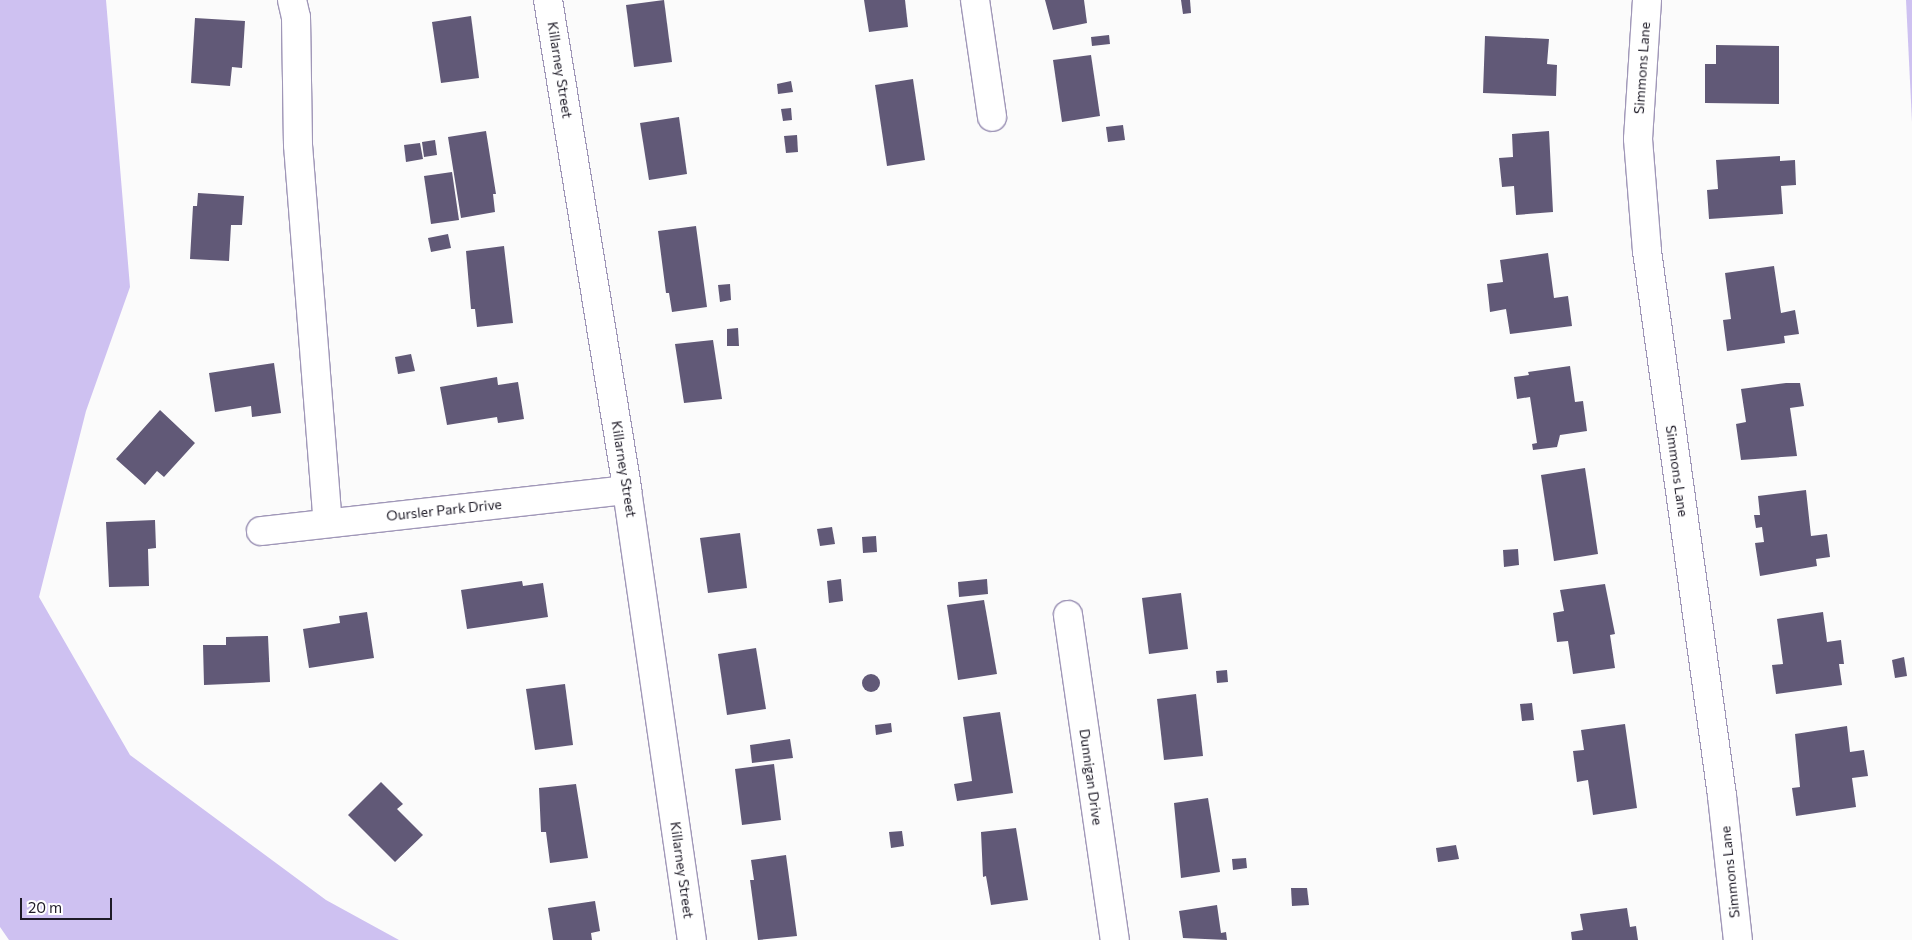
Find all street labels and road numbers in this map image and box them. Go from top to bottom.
street label: Killarney Street [544,20,576,120]
street label: Simmons Lane [1630,21,1654,115]
street label: Killarney Street [608,419,640,519]
street label: Simmons Lane [1662,424,1692,518]
street label: Oursler Park Drive [385,496,503,524]
street label: Dunnigan Drive [1076,728,1106,826]
street label: Killarney Street [667,820,697,920]
street label: Simmons Lane [1717,825,1743,919]

